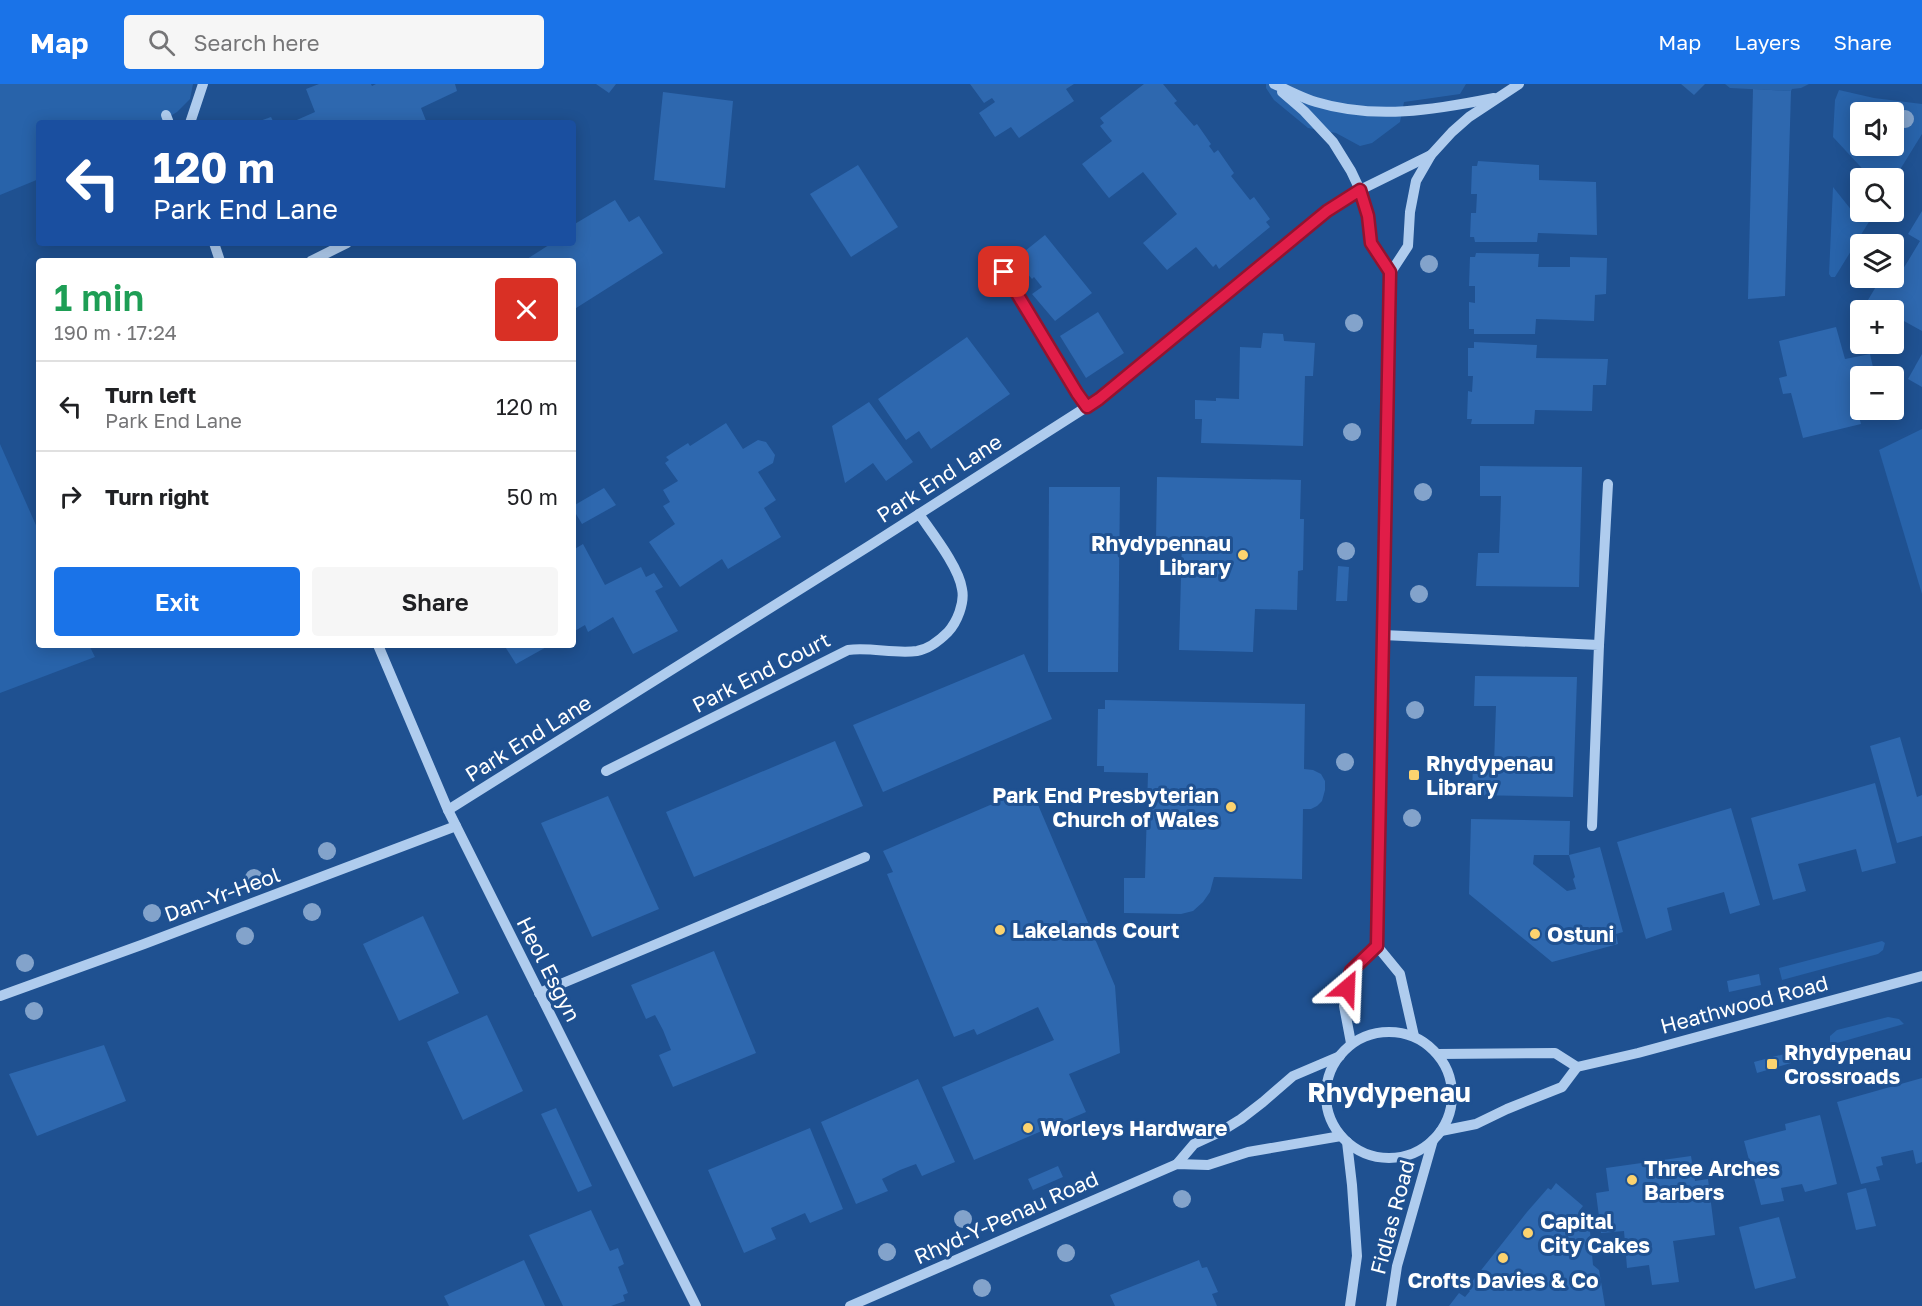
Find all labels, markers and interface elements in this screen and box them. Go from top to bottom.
search box [124,15,544,69]
text: Map [30,26,88,59]
icon: search [145,26,178,59]
text: Search here [193,29,319,56]
text: Map [1658,29,1701,55]
text: Layers [1734,29,1801,55]
text: Share [1834,29,1892,55]
map controls [1850,102,1904,420]
button: sound [1850,102,1904,156]
text: 120 m [153,142,275,192]
icon: left [54,144,132,222]
button: search [1850,168,1904,222]
text: Park End Lane [153,193,338,225]
button: layers [1850,234,1904,288]
pin [978,246,1029,297]
icon: arrive [987,255,1020,288]
text: 1 min [54,276,144,319]
button: close [495,278,558,341]
button: + [1850,300,1904,354]
text: 190 m · 17:24 [54,320,177,344]
button: − [1850,366,1904,420]
text: Turn left [105,381,196,408]
icon: left [54,390,87,423]
text: 120 m [496,393,558,420]
text: Park End Lane [105,408,242,432]
street label: Park End Lane [872,428,1006,528]
icon: right [54,480,87,513]
text: Turn right [105,483,209,510]
text: 50 m [507,483,558,510]
place label: Rhydypennau Library [1091,530,1231,580]
marker: Rhydypennau Library [1236,548,1250,562]
button: Exit [54,567,300,636]
button: Share [312,567,558,636]
street label: Park End Court [688,626,834,718]
street label: Park End Lane [460,689,596,787]
place label: Rhydypenau Library [1426,750,1553,800]
marker: Rhydypenau Library [1407,768,1421,782]
place label: Park End Presbyterian Church of Wales [992,782,1219,832]
marker: Park End Presbyterian Church of Wales [1224,800,1238,814]
street label: Dan-Yr-Heol [161,861,283,927]
street label: Heol Esgyn [511,912,587,1026]
place label: Lakelands Court [1012,917,1179,943]
place label: Ostuni [1547,921,1614,947]
marker: Lakelands Court [993,923,1007,937]
marker: Ostuni [1528,927,1542,941]
position arrow [1315,956,1379,1020]
street label: Heathwood Road [1657,969,1831,1039]
place label: Rhydypenau Crossroads [1784,1039,1911,1089]
marker: Rhydypenau Crossroads [1765,1057,1779,1071]
district label: Rhydypenau [1307,1076,1471,1108]
place label: Worleys Hardware [1040,1115,1227,1141]
marker: Worleys Hardware [1021,1121,1035,1135]
place label: Three Arches Barbers [1644,1155,1780,1205]
street label: Fidlas Road [1364,1157,1420,1277]
street label: Rhyd-Y-Penau Road [910,1165,1102,1269]
marker: Three Arches Barbers [1625,1173,1639,1187]
place label: Capital City Cakes [1540,1208,1650,1258]
marker: Capital City Cakes [1521,1226,1535,1240]
marker: Crofts Davies & Co [1496,1251,1510,1265]
place label: Crofts Davies & Co [1407,1267,1599,1293]

